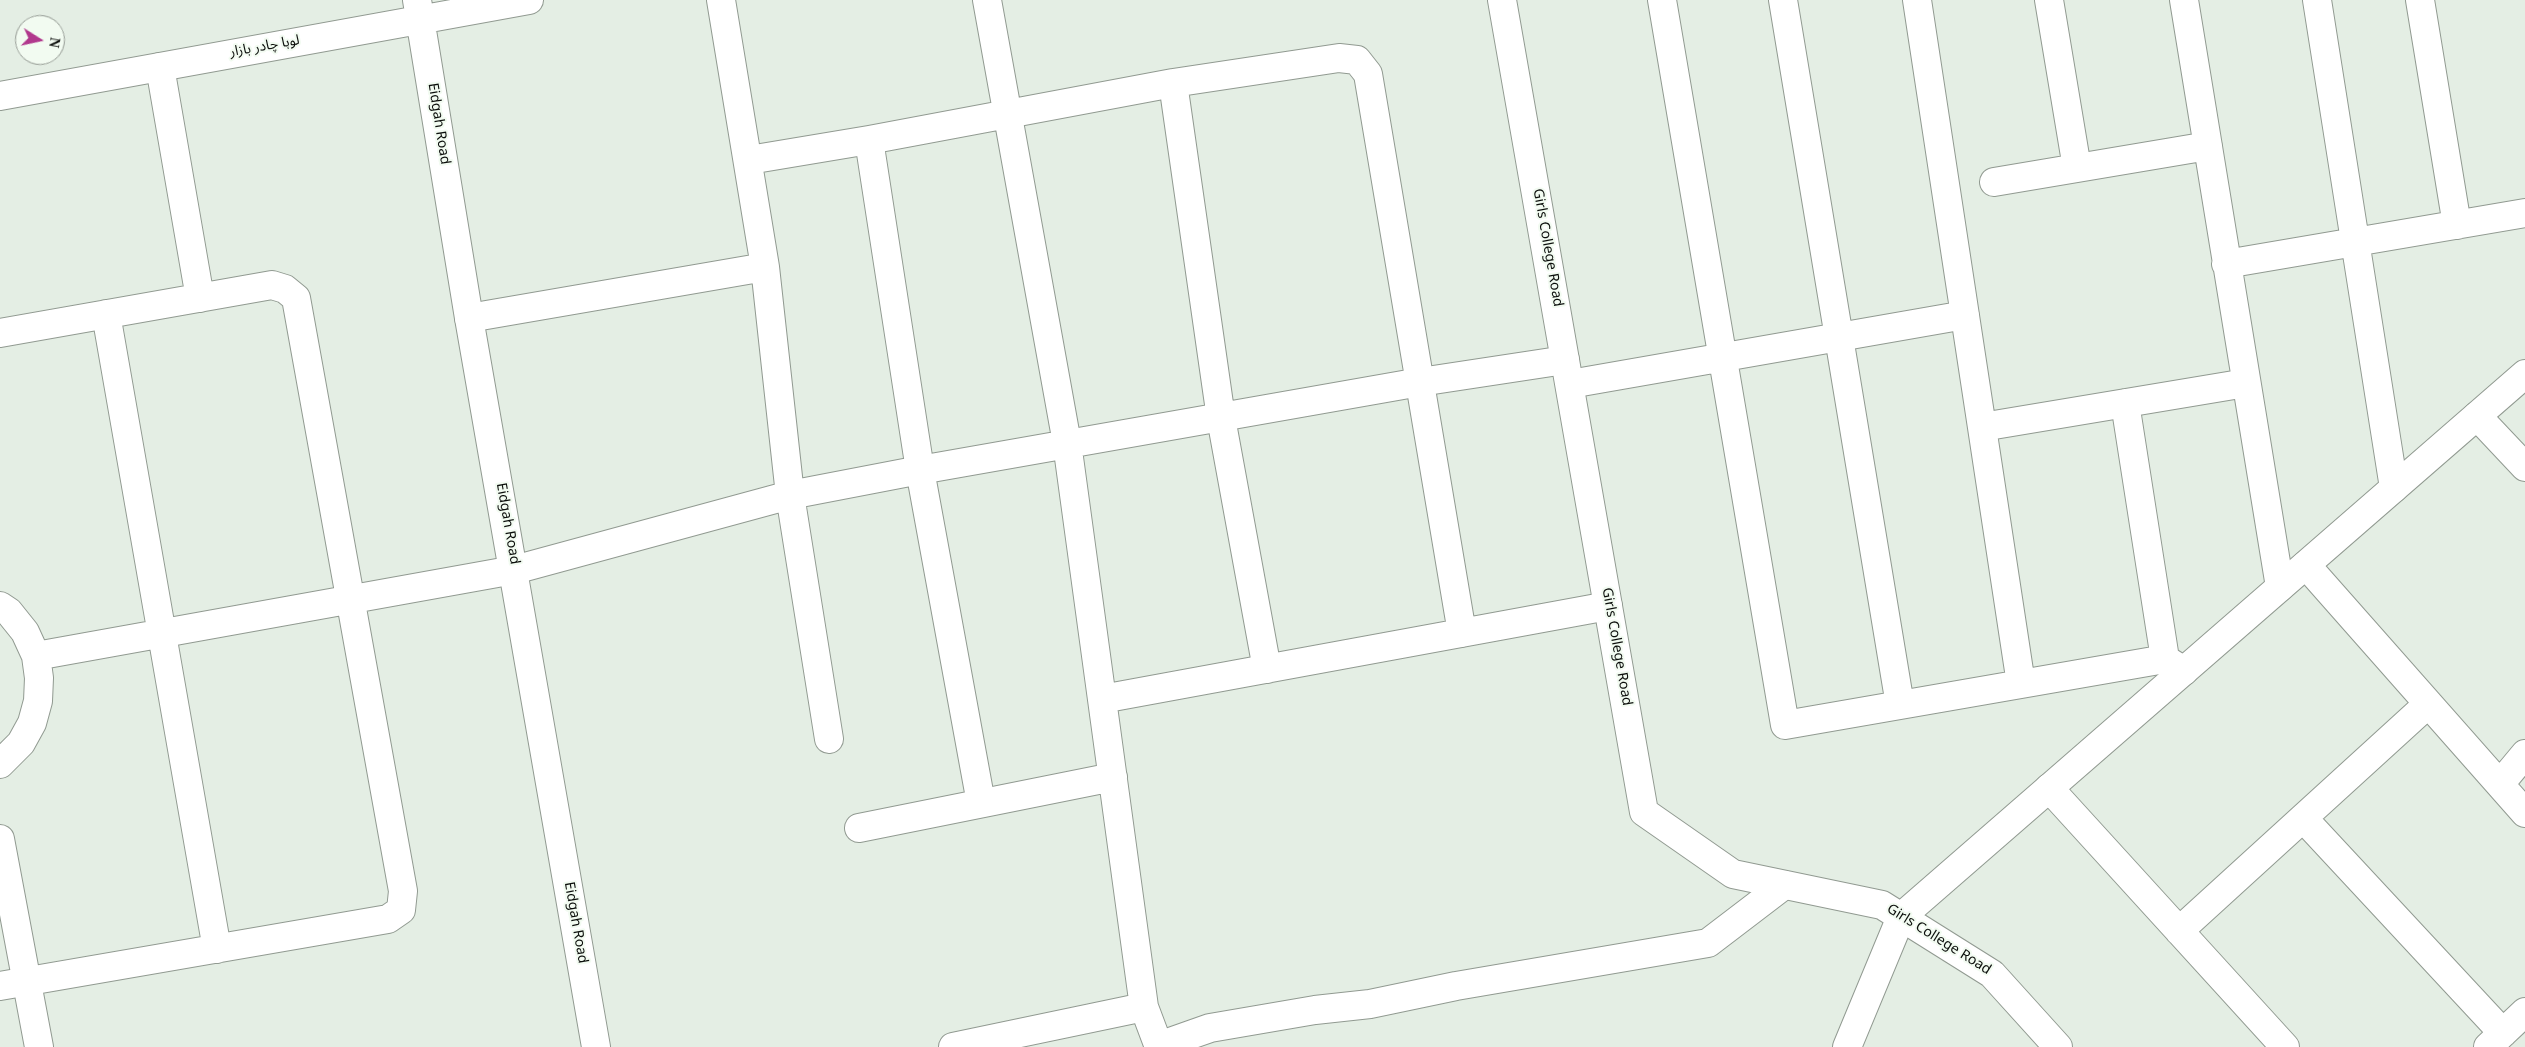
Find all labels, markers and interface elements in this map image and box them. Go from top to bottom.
north arrow [15,15,65,65]
street label: لوہا چادر بازار [229,34,301,62]
text: N [46,36,63,49]
street label: Eidgah Road [422,82,452,166]
street label: Girls College Road [1527,188,1565,308]
street label: Eidgah Road [491,482,521,566]
street label: Girls College Road [1596,587,1634,707]
street label: Eidgah Road [559,881,589,965]
street label: Girls College Road [1883,902,1993,980]

